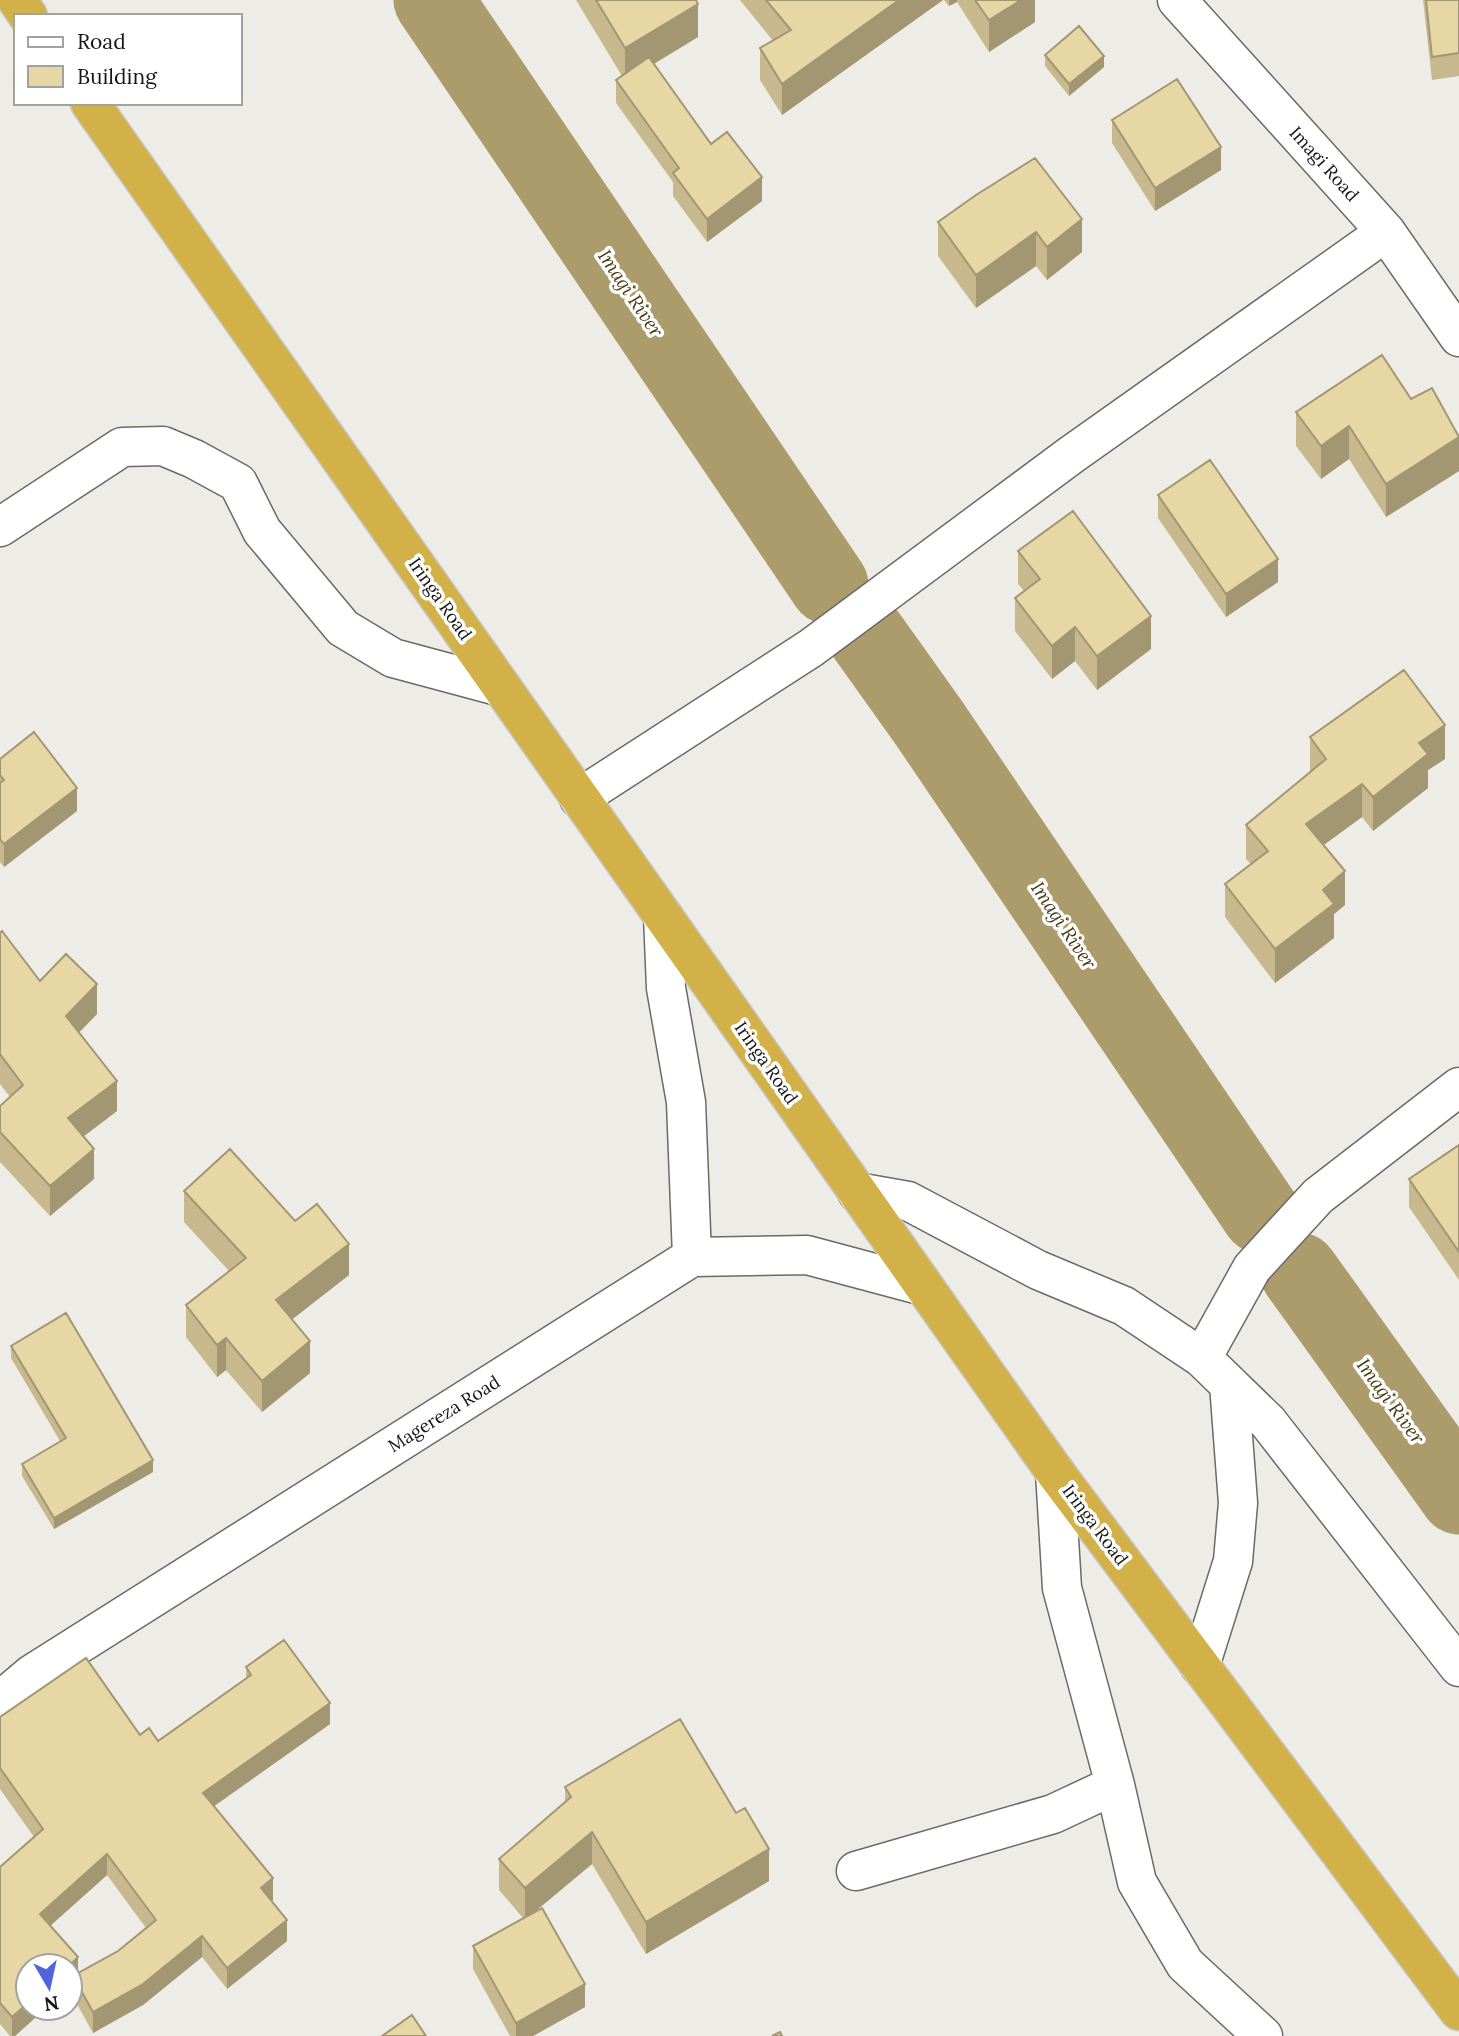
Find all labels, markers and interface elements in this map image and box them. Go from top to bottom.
legend [14,14,242,105]
text: Road [77,28,126,55]
text: Building [77,63,157,90]
street label: Imagi Road [1285,121,1364,206]
water label: Imagi River [593,245,669,341]
street label: Iringa Road [404,553,477,645]
water label: Imagi River [1026,877,1102,973]
street label: Iringa Road [730,1017,803,1109]
water label: Imagi River [1352,1354,1430,1449]
street label: Magereza Road [383,1370,504,1457]
street label: Iringa Road [1058,1480,1133,1570]
north arrow [14,1952,84,2022]
text: N [42,1991,61,2017]

